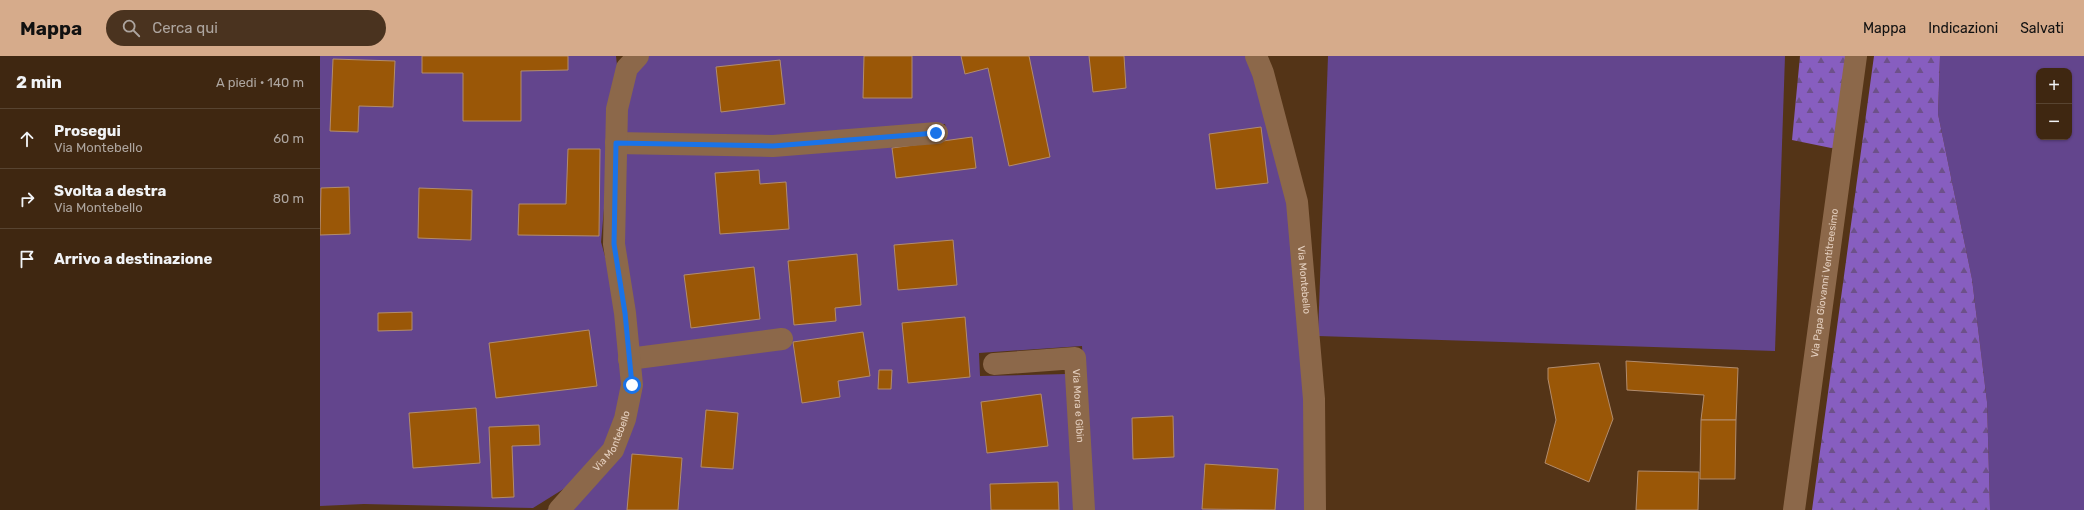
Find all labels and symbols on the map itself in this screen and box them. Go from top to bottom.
route end [927,124,945,142]
street label: Via Papa Giovanni Ventitreesimo [1809,208,1841,358]
street label: Via Montebello [1295,245,1313,315]
street label: Via Mora e Gibin [1070,368,1086,443]
route start [623,376,641,394]
street label: Via Montebello [591,409,633,474]

